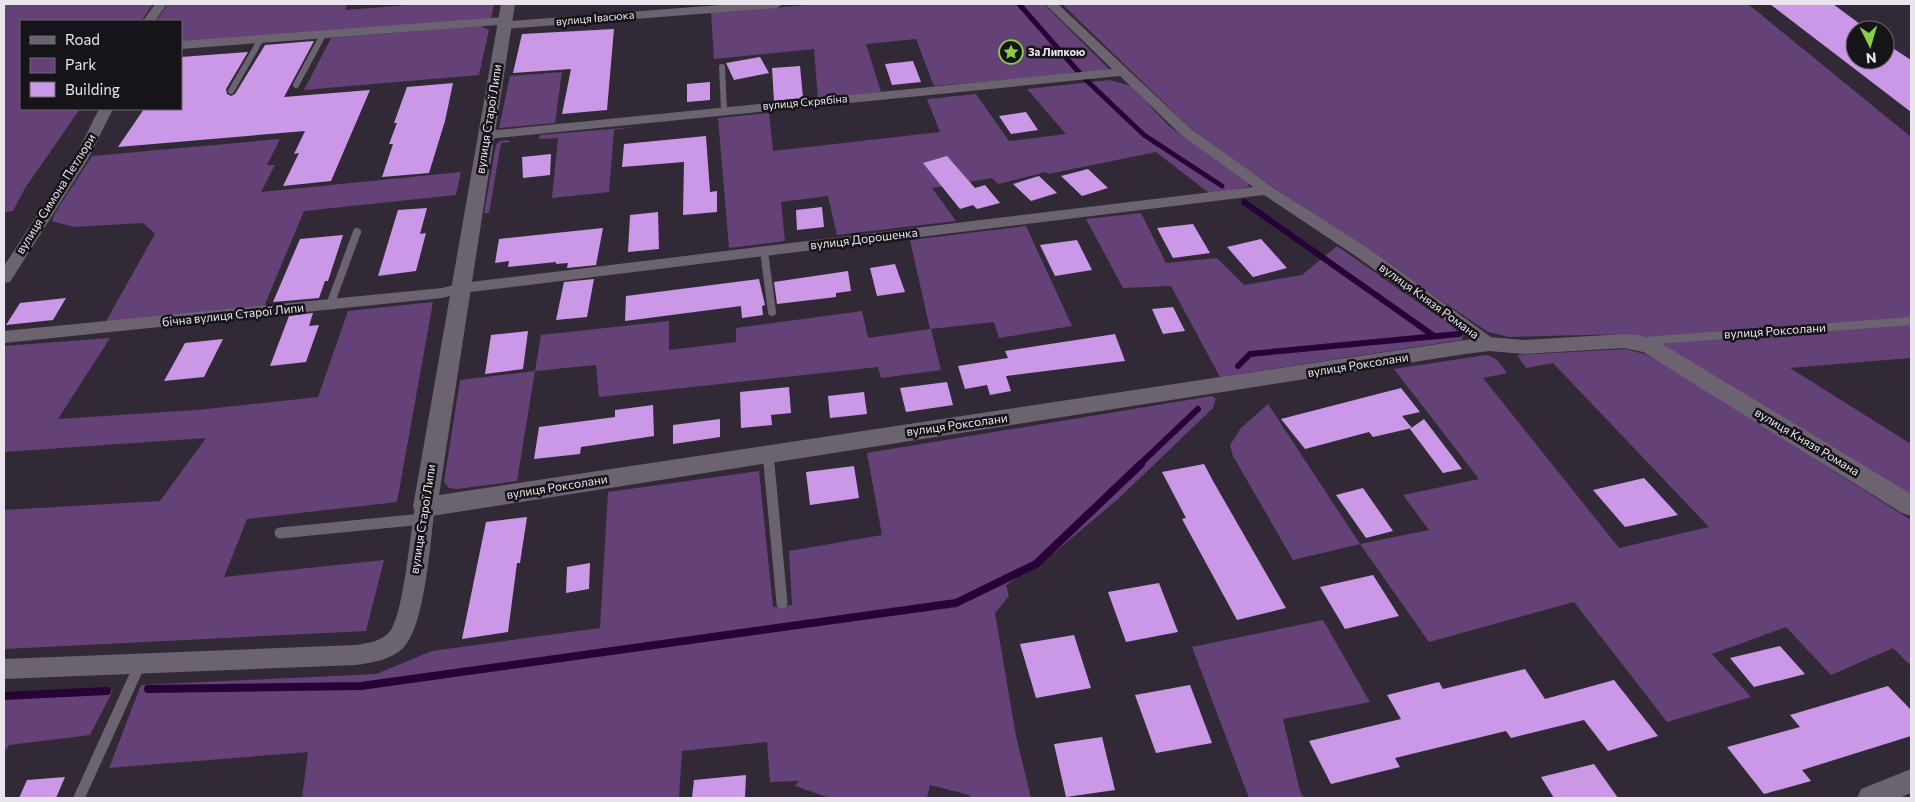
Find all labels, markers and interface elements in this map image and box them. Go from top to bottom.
street label: вулиця Івасюка [555,8,635,27]
legend [20,20,182,110]
north arrow [1845,20,1895,70]
text: Road [65,30,100,48]
place icon: За Липкою [998,39,1024,65]
place label: За Липкою [1028,45,1085,58]
text: N [1865,50,1877,67]
text: Park [65,55,96,73]
street label: вулиця Старої Липи [472,63,504,175]
text: Building [65,80,120,98]
street label: вулиця Скрябіна [762,91,848,112]
street label: вулиця Симона Петлюри [12,131,98,256]
street label: вулиця Дорошенка [809,224,918,252]
street label: вулиця Князя Романа [1377,259,1482,341]
street label: бічна вулиця Старої Липи [161,300,305,328]
street label: вулиця Роксолани [1724,319,1826,341]
street label: вулиця Роксолани [1306,349,1409,379]
street label: вулиця Князя Романа [1753,404,1862,478]
street label: вулиця Роксолани [905,410,1008,438]
street label: вулиця Старої Липи [406,463,438,575]
street label: вулиця Роксолани [505,471,608,501]

